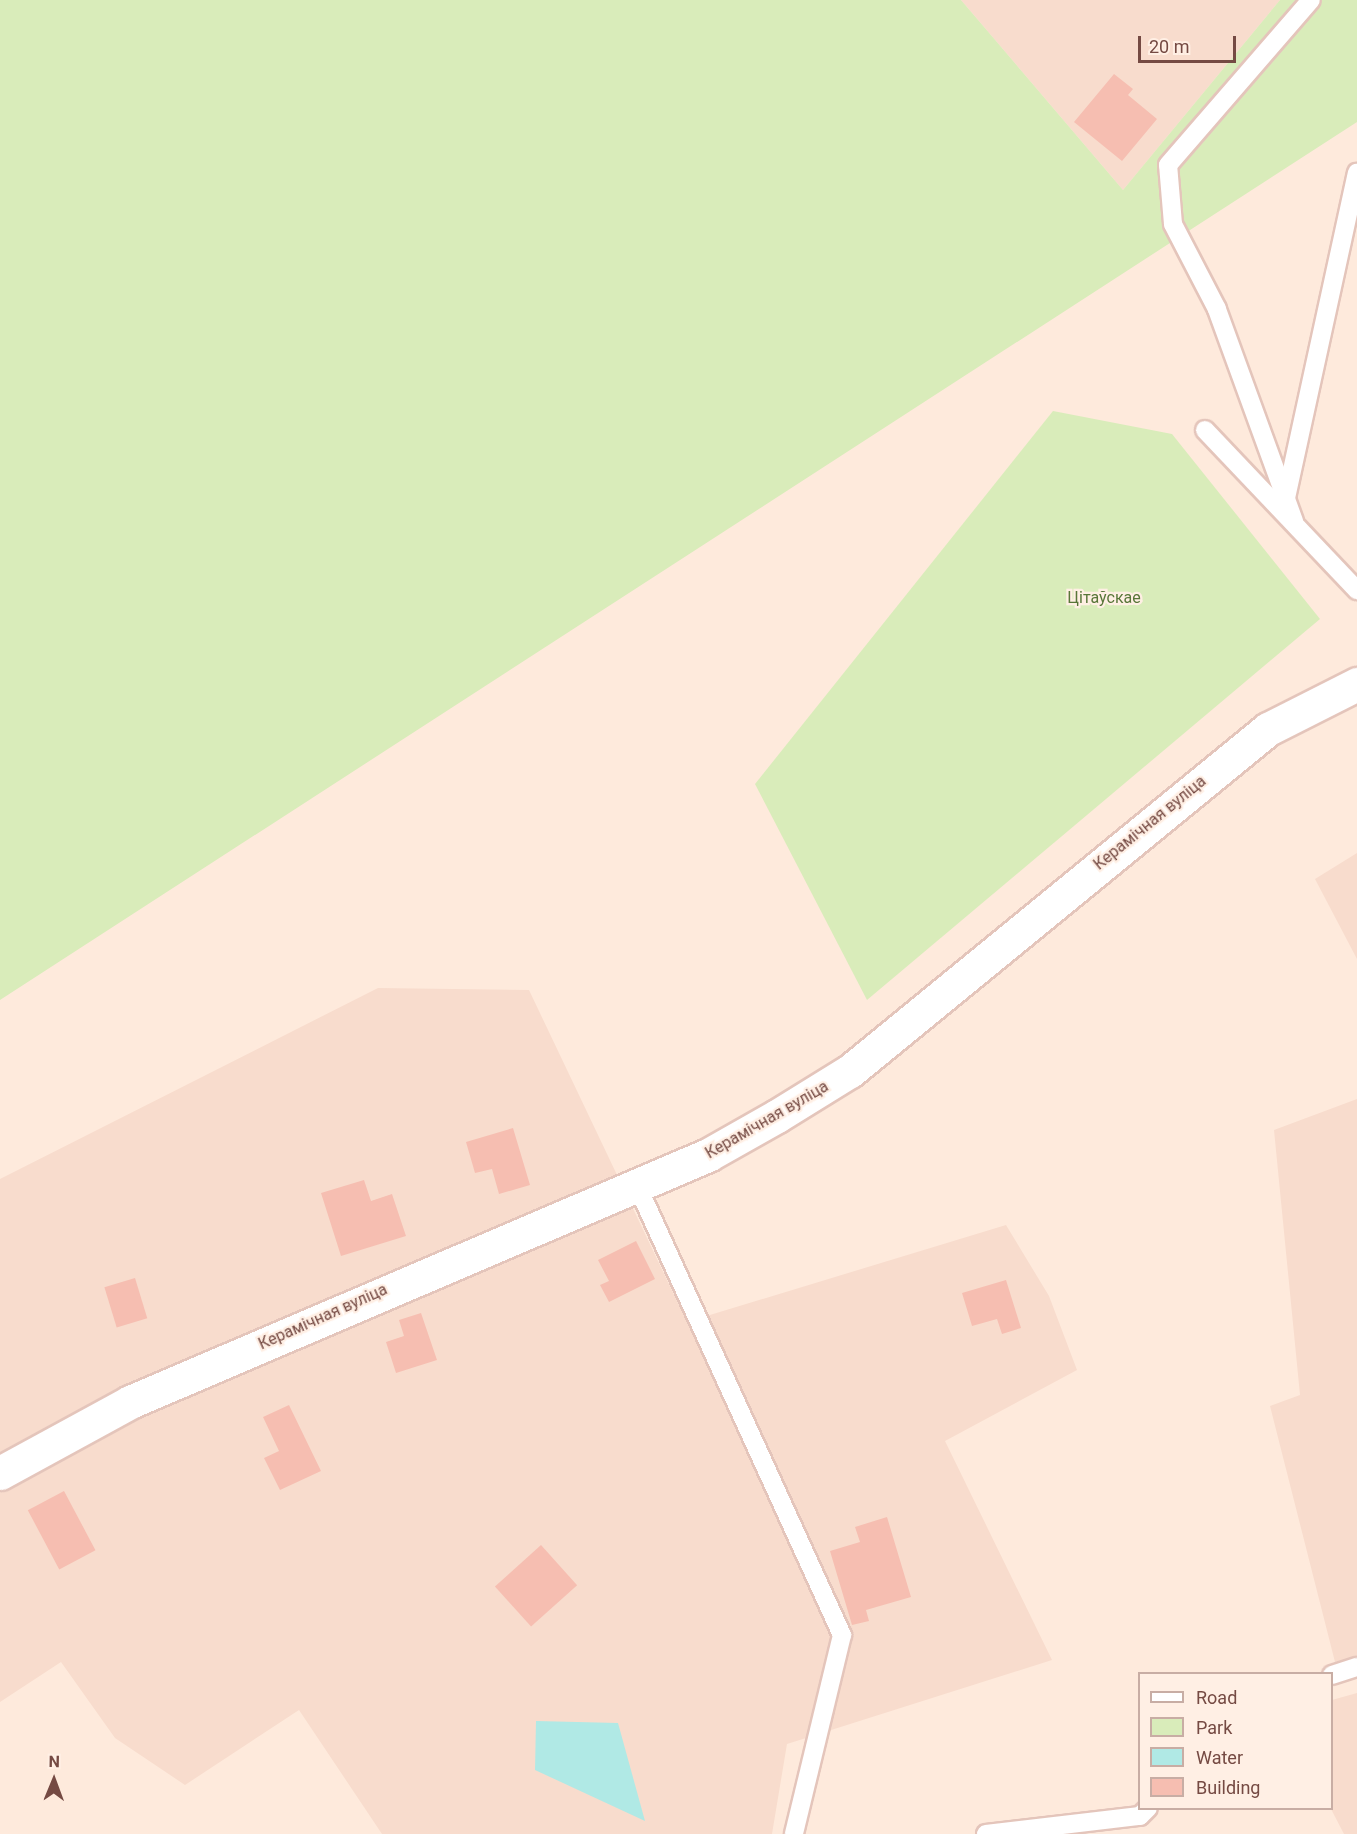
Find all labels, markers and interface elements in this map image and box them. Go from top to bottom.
scale bar [1141,24,1238,62]
text: 20 m [1149,36,1189,57]
park label: Цітаўскае [1067,588,1141,608]
street label: Керамічная вуліца [1090,772,1210,874]
street label: Керамічная вуліца [702,1077,832,1163]
street label: Керамічная вуліца [256,1280,390,1354]
legend [1138,1672,1333,1810]
text: Road [1196,1687,1237,1708]
text: Park [1196,1717,1232,1738]
text: Water [1196,1747,1243,1768]
north arrow [24,1750,84,1810]
text: N [49,1752,60,1771]
text: Building [1196,1777,1260,1798]

